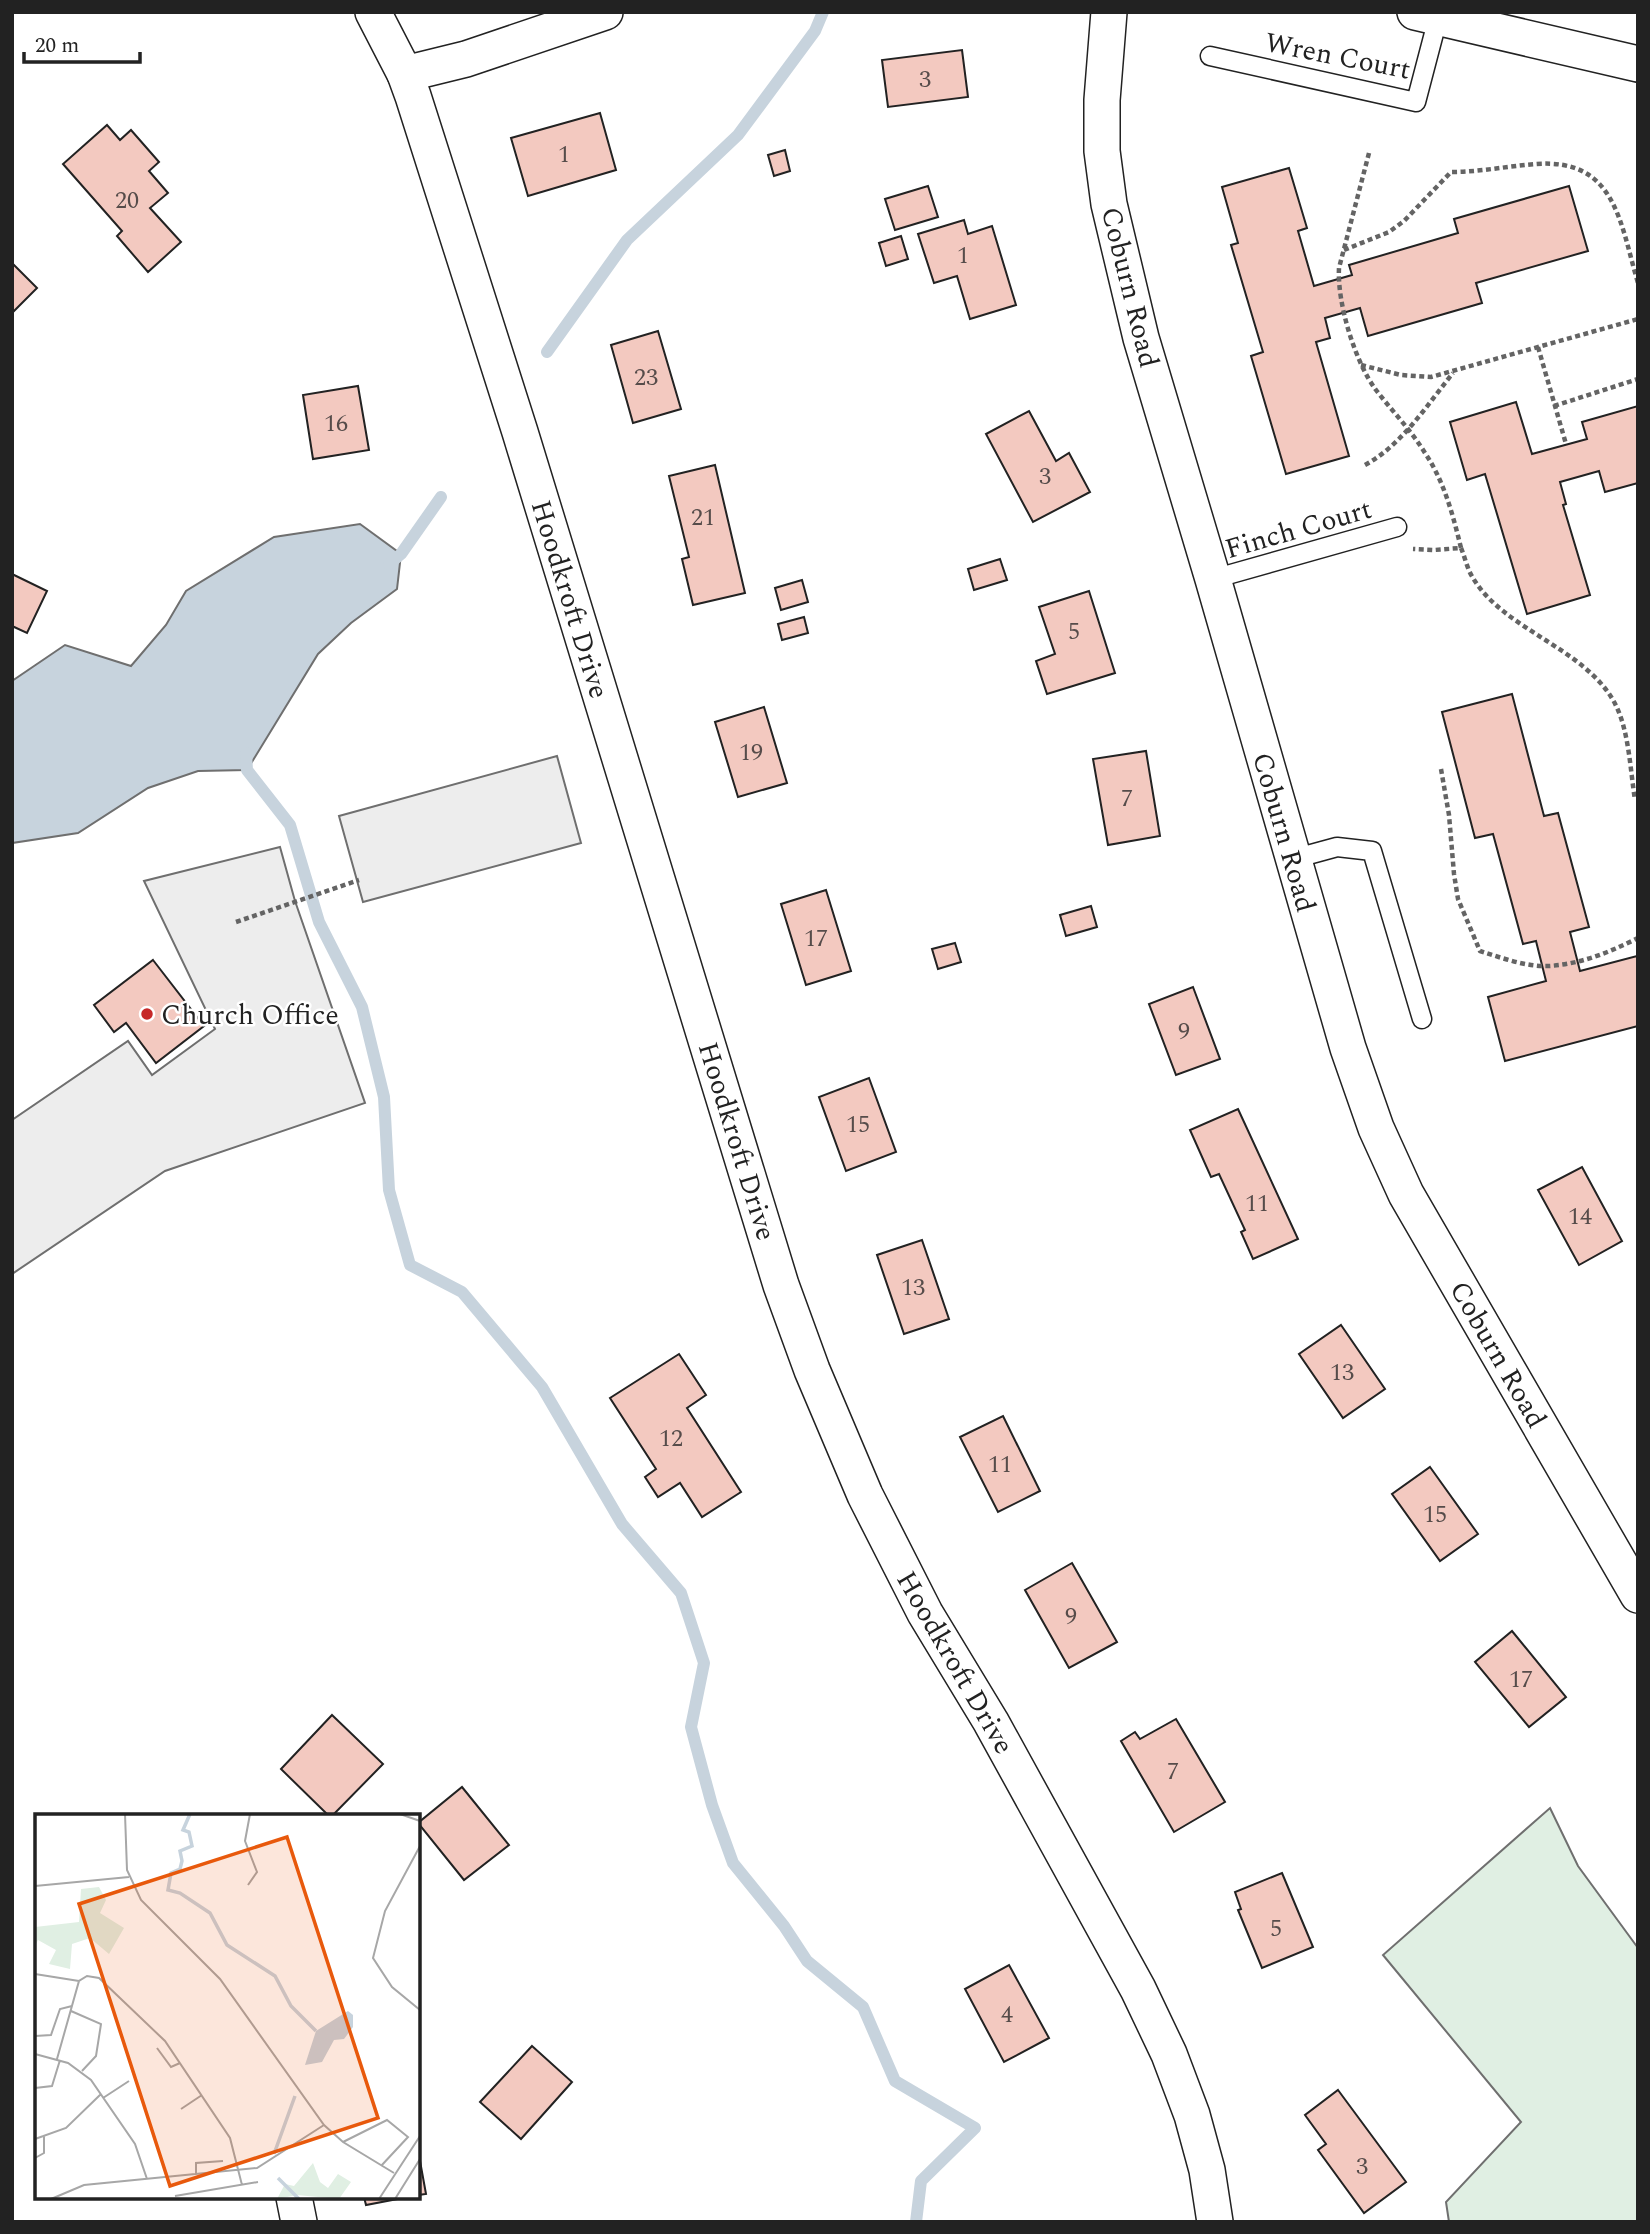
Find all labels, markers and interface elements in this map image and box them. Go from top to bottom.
scale bar [24,21,140,65]
street label: Wren Court [1261,21,1414,92]
text: 20 m [35,30,79,62]
house number: 3 [919,62,931,98]
house number: 1 [558,137,570,173]
house number: 20 [115,183,139,219]
street label: Coburn Road [1089,202,1170,372]
house number: 1 [957,238,969,274]
house number: 23 [634,360,658,396]
house number: 16 [324,406,348,442]
house number: 3 [1039,459,1051,495]
street label: Finch Court [1220,488,1377,571]
street label: Hoodkroft Drive [519,495,620,704]
house number: 21 [691,500,715,536]
house number: 5 [1068,614,1080,650]
house number: 19 [739,735,763,771]
street label: Coburn Road [1240,748,1327,917]
house number: 7 [1121,781,1133,817]
house number: 17 [804,921,828,957]
place label: Church Office [161,994,339,1037]
marker: Church Office [139,1006,155,1022]
house number: 9 [1178,1014,1190,1050]
street label: Hoodkroft Drive [686,1037,787,1246]
house number: 15 [846,1107,870,1143]
house number: 11 [1245,1186,1269,1222]
house number: 14 [1568,1199,1592,1235]
house number: 13 [901,1270,925,1306]
street label: Coburn Road [1438,1273,1557,1437]
house number: 13 [1330,1355,1354,1391]
house number: 12 [659,1421,683,1457]
house number: 11 [988,1447,1012,1483]
house number: 15 [1423,1497,1447,1533]
street label: Hoodkroft Drive [885,1563,1025,1763]
house number: 9 [1065,1599,1077,1635]
house number: 17 [1509,1662,1533,1698]
house number: 7 [1167,1754,1179,1790]
inset map [35,1814,420,2199]
house number: 5 [1270,1911,1282,1947]
house number: 4 [1001,1997,1013,2033]
house number: 3 [1356,2149,1368,2185]

